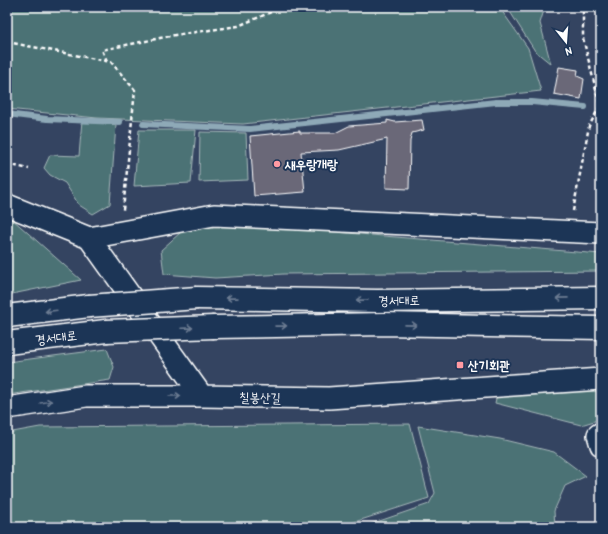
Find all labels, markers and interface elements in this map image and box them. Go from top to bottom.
north arrow [546,22,586,62]
text: N [564,44,574,59]
place label: 새우랑개랑 [284,155,339,173]
marker: 새우랑개랑 [272,159,282,169]
street label: 경서대로 [378,291,420,309]
one-way arrow [556,294,569,302]
one-way arrow [226,295,239,302]
one-way arrow [356,297,369,304]
one-way arrow [44,307,57,315]
one-way arrow [404,321,417,329]
one-way arrow [274,322,287,330]
one-way arrow [180,324,193,332]
street label: 경서대로 [34,326,78,348]
place label: 산기회관 [467,356,510,374]
marker: 산기회관 [455,360,465,370]
street label: 칠봉산길 [239,388,281,406]
one-way arrow [168,392,181,400]
one-way arrow [39,398,52,406]

